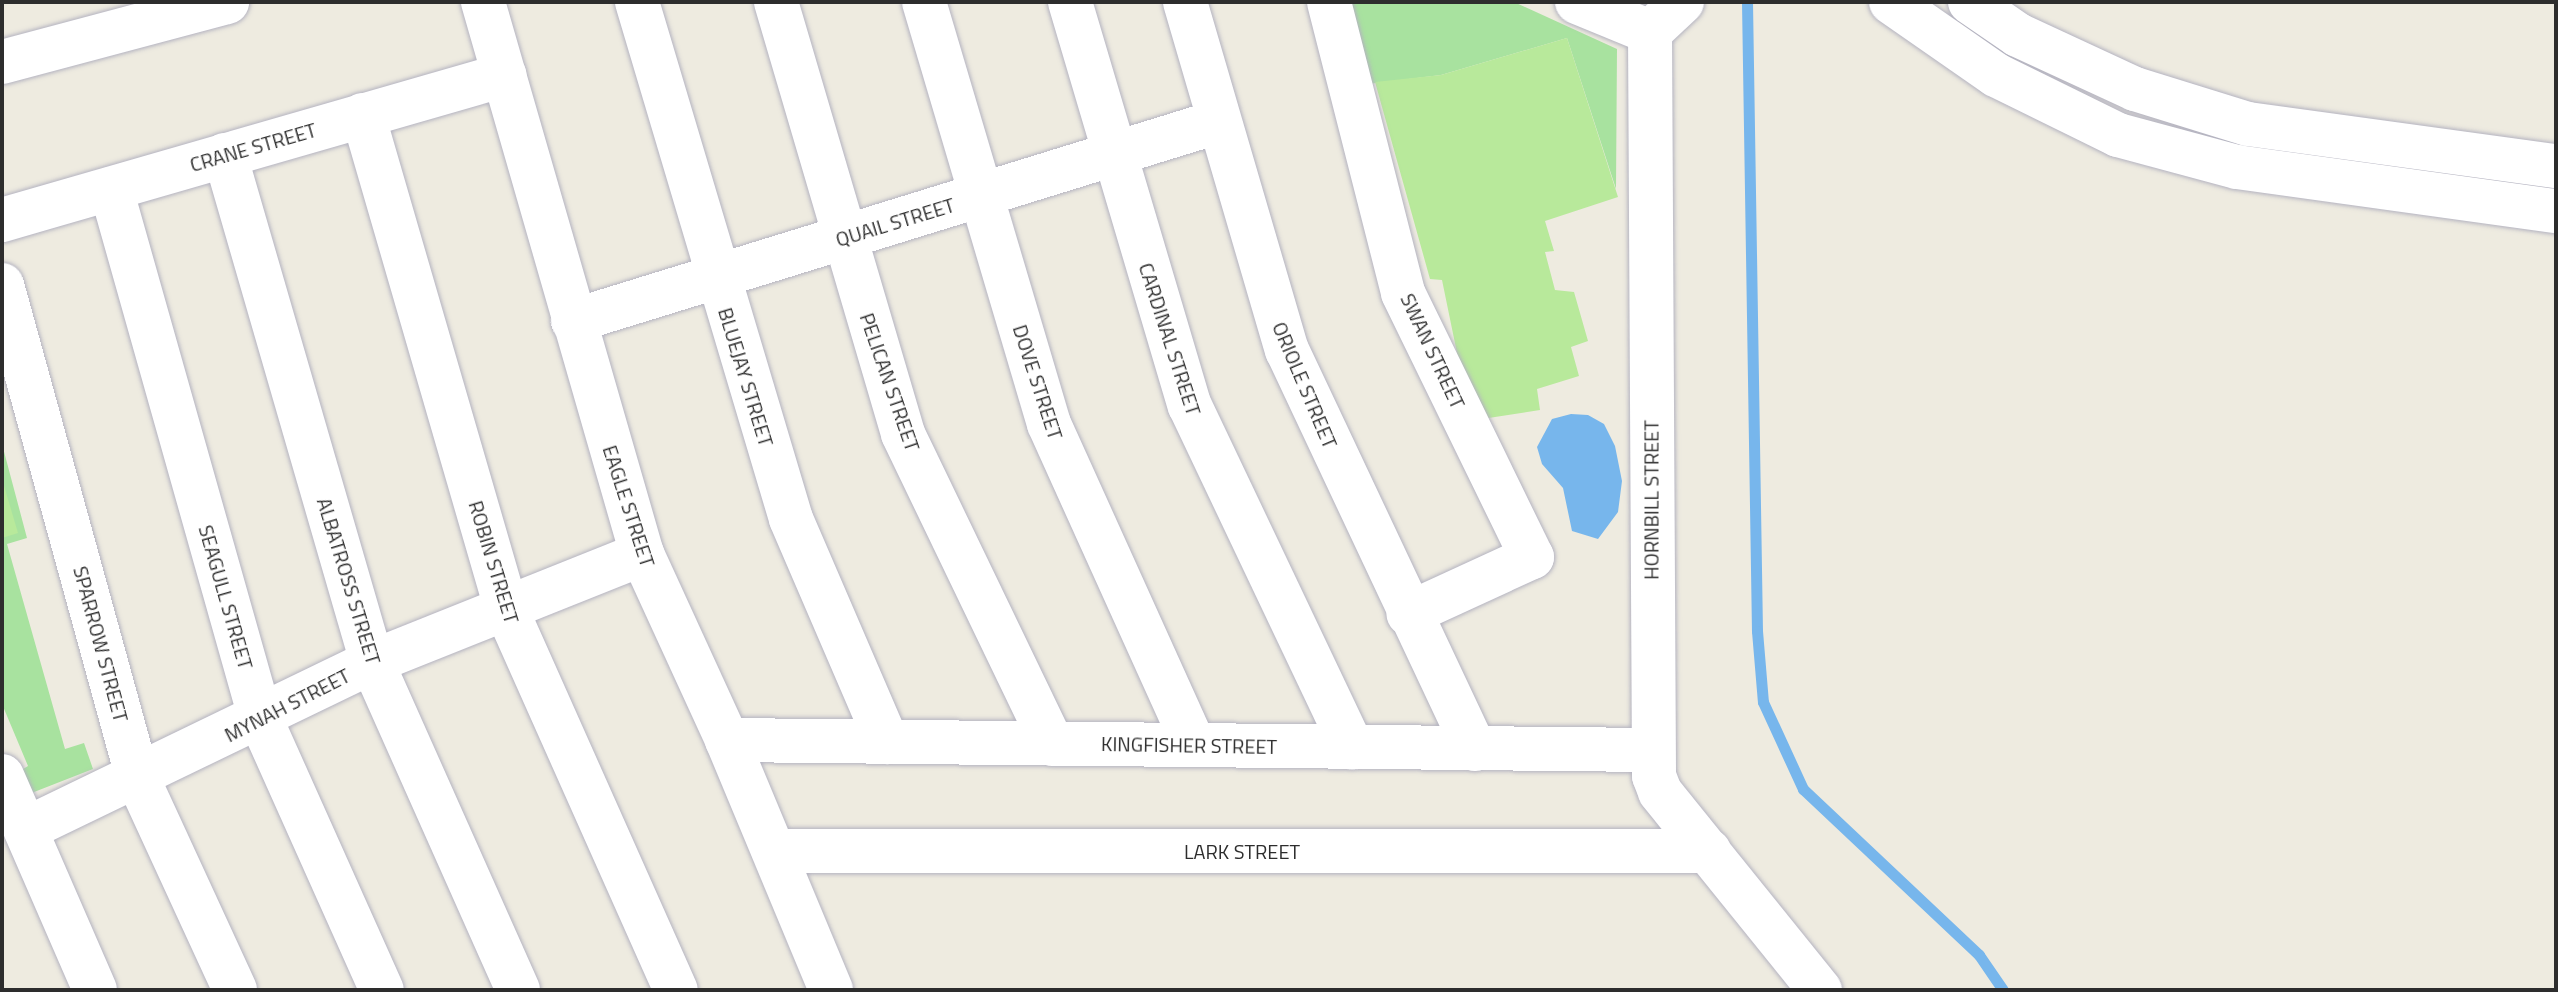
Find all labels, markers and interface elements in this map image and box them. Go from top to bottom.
street label: CRANE STREET [187,118,319,176]
street label: QUAIL STREET [833,193,957,251]
street label: CARDINAL STREET [1134,260,1206,418]
street label: SWAN STREET [1396,290,1470,412]
street label: BLUEJAY STREET [714,305,778,449]
street label: PELICAN STREET [855,310,925,454]
street label: ORIOLE STREET [1268,318,1342,452]
street label: DOVE STREET [1008,322,1068,442]
street label: HORNBILL STREET [1639,420,1663,580]
street label: EAGLE STREET [598,442,660,570]
street label: ALBATROSS STREET [312,495,386,667]
street label: ROBIN STREET [464,498,524,626]
street label: SEAGULL STREET [194,522,258,672]
street label: SPARROW STREET [69,564,133,724]
street label: MYNAH STREET [220,663,354,747]
street label: KINGFISHER STREET [1101,731,1277,759]
street label: LARK STREET [1184,839,1300,863]

